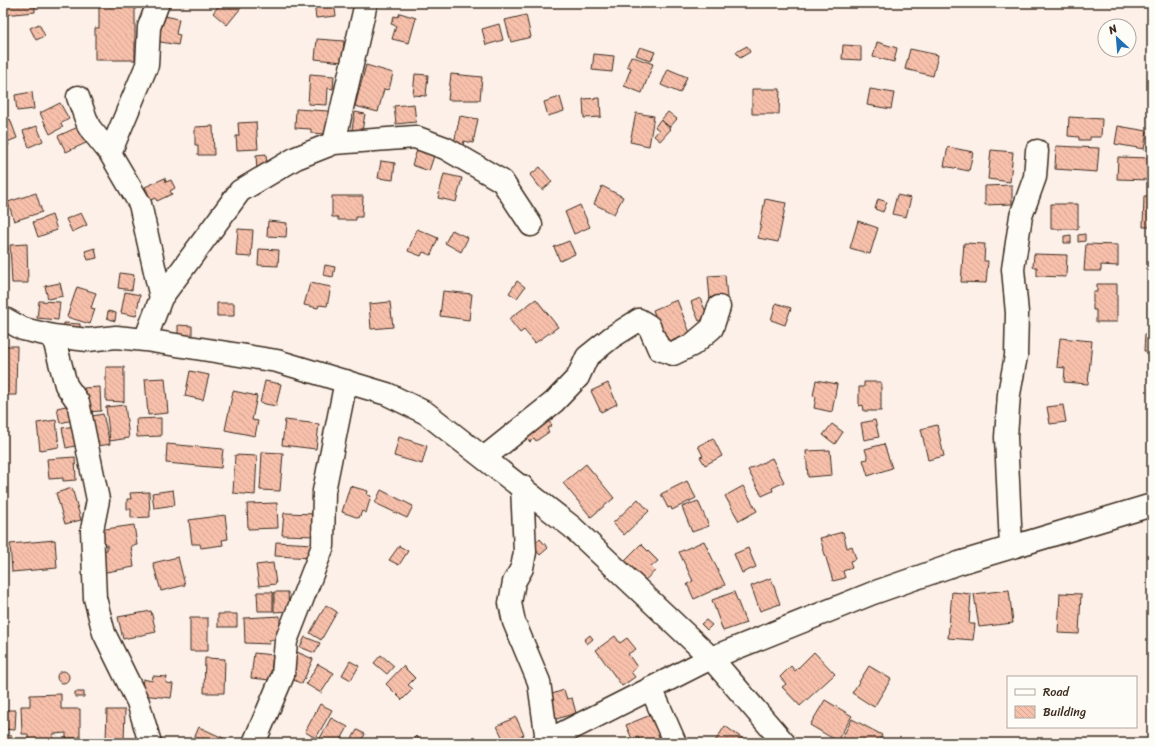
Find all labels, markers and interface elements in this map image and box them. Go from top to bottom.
north arrow [1097,18,1137,58]
text: N [1104,19,1121,40]
legend [1007,676,1137,728]
text: Road [1043,681,1070,703]
text: Building [1043,701,1086,723]

